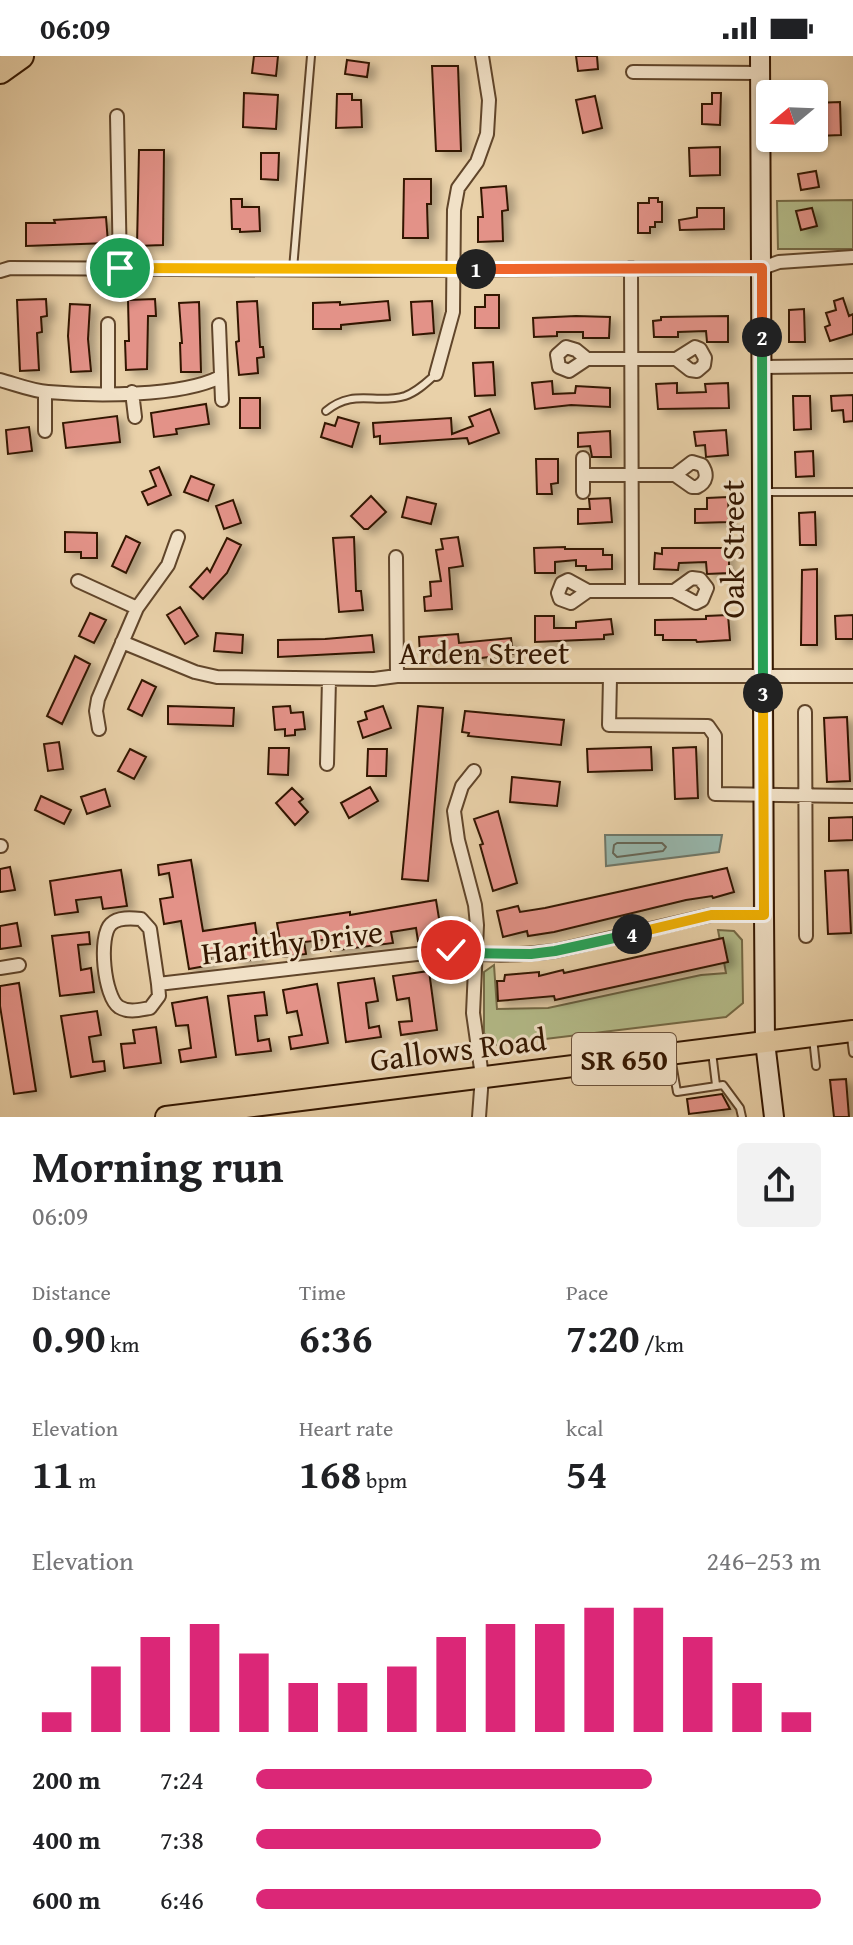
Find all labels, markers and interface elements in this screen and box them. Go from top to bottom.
text: 06:09 [40,6,111,50]
north arrow [756,80,828,152]
map controls [756,80,828,152]
pin [86,234,154,302]
icon: arrive [98,246,142,290]
pin: 1 [456,249,496,289]
text: 1 [470,253,482,285]
pin: 2 [742,317,782,357]
text: 2 [756,321,768,353]
street label: Oak Street [709,480,756,618]
street label: Arden Street [399,629,569,676]
pin: 3 [743,673,783,713]
text: 3 [757,677,769,709]
street label: Harithy Drive [199,908,385,976]
pin: 4 [612,914,652,954]
pin [417,916,485,984]
text: 4 [626,918,638,950]
icon: check [429,928,473,972]
street label: Gallows Road [367,1015,549,1083]
road number: SR 650 [572,1033,676,1085]
text: Morning run [32,1134,283,1198]
button: share [737,1143,821,1227]
text: 06:09 [32,1196,88,1235]
text: Distance [32,1276,111,1308]
text: Time [299,1276,346,1308]
text: Pace [566,1276,608,1308]
text: 0.90 [32,1308,105,1367]
text: 6:36 [299,1308,372,1367]
text: 7:20 [566,1308,639,1367]
text: km [105,1328,139,1360]
text: /km [639,1328,684,1360]
text: Elevation [32,1412,118,1444]
text: Heart rate [299,1412,393,1444]
text: kcal [566,1412,604,1444]
text: 11 [32,1444,73,1503]
text: 168 [299,1444,361,1503]
text: 54 [566,1444,607,1503]
text: m [73,1464,96,1496]
text: bpm [361,1464,407,1496]
text: Elevation [32,1541,134,1580]
text: 246–253 m [707,1541,821,1580]
text: 200 m [32,1760,100,1799]
text: 7:24 [160,1760,204,1799]
text: 400 m [32,1820,100,1859]
text: 7:38 [160,1820,204,1859]
text: 600 m [32,1880,100,1919]
text: 6:46 [160,1880,204,1919]

